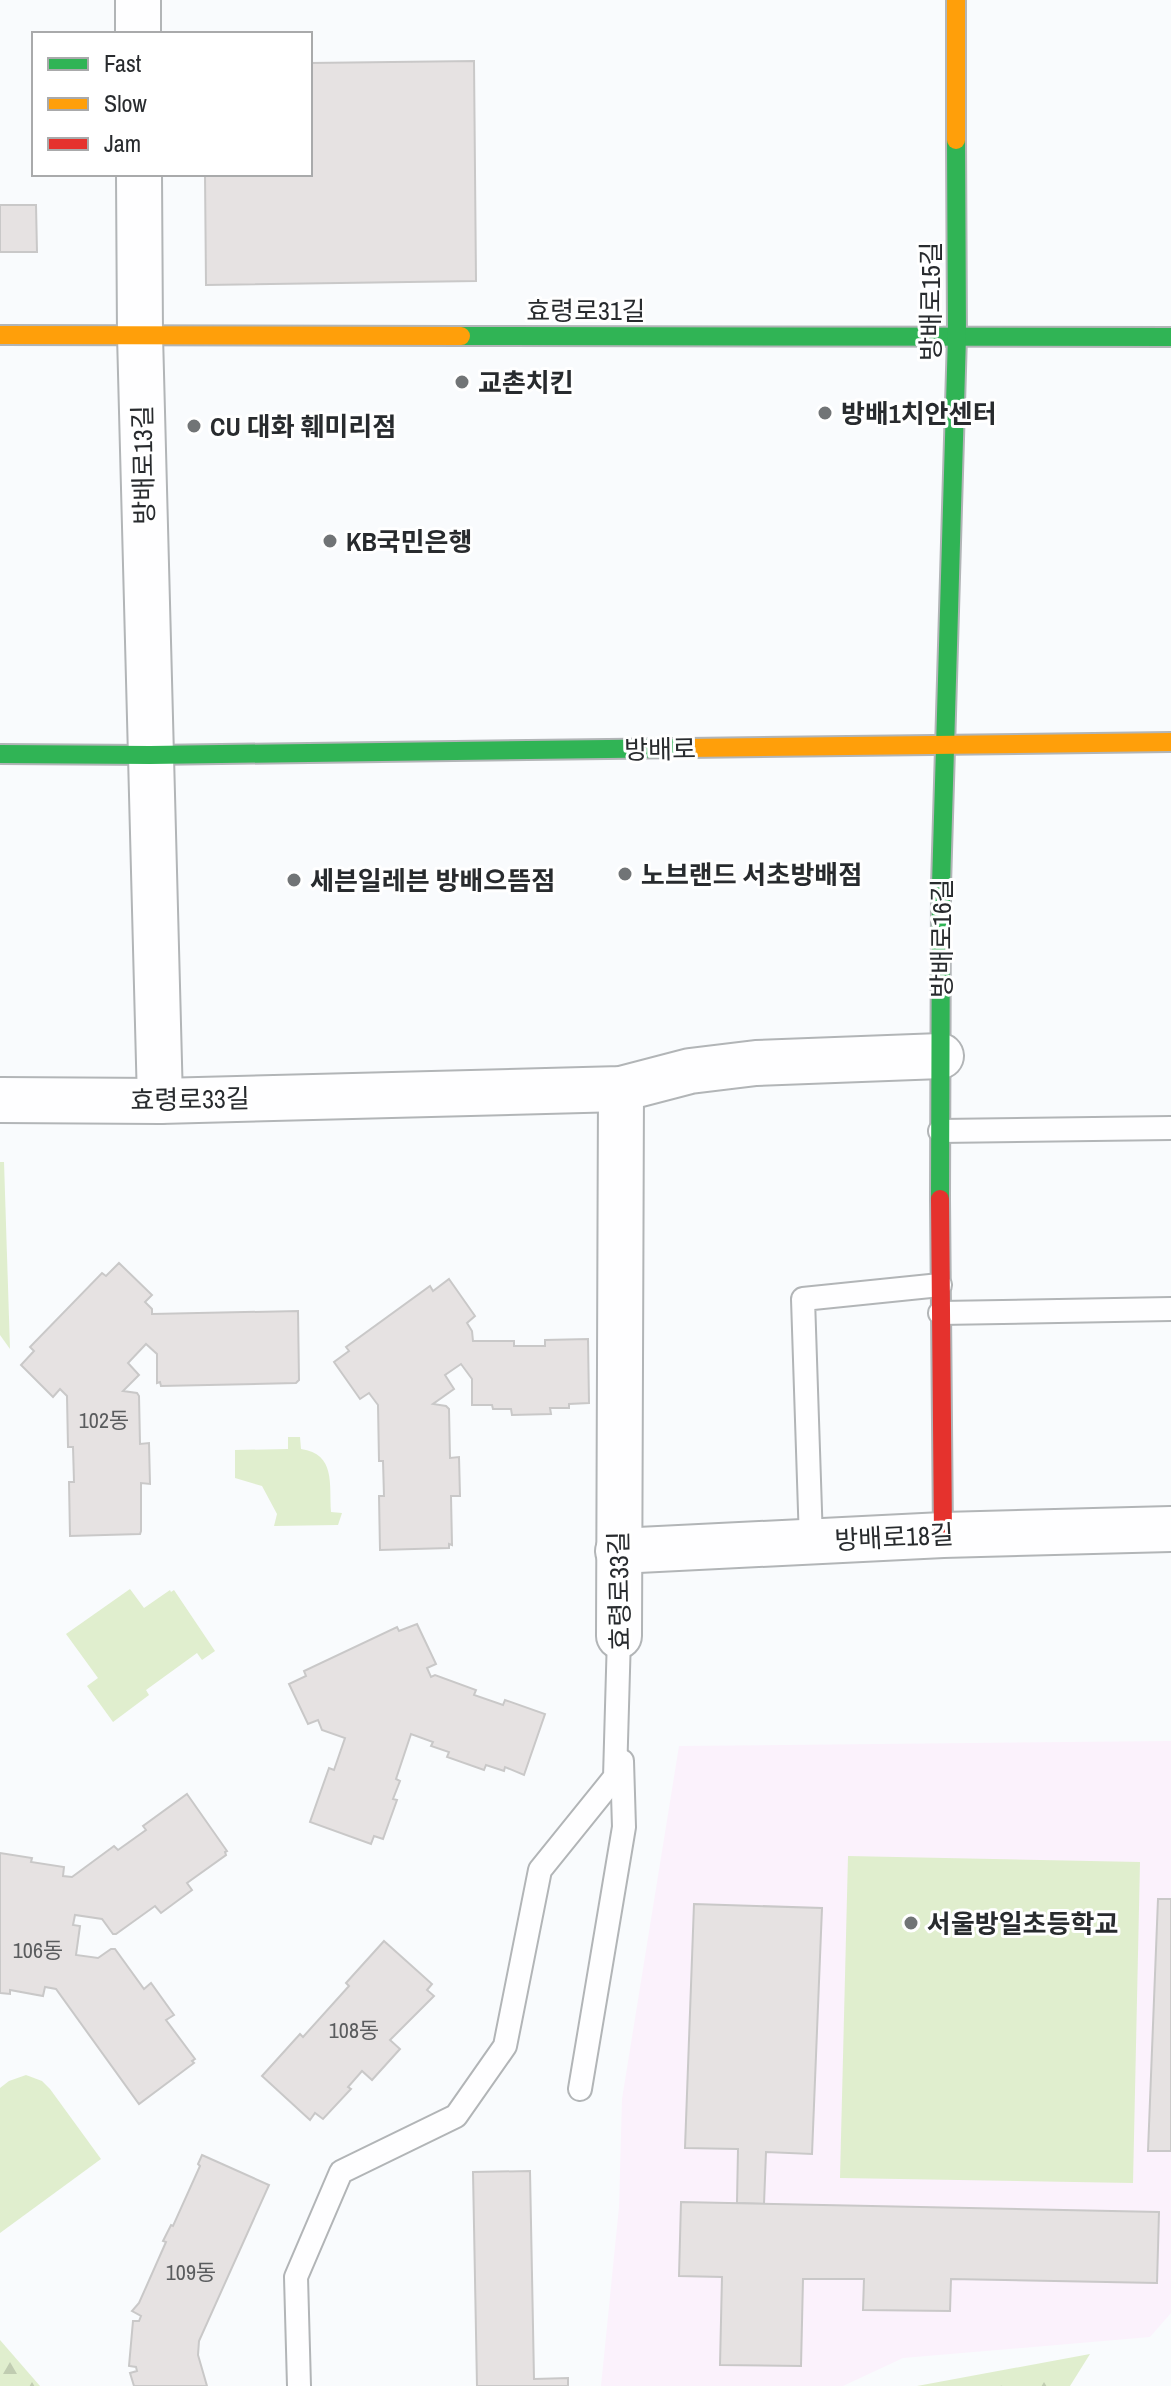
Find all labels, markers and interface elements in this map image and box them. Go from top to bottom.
legend [32,32,312,176]
text: Fast [104,47,142,79]
text: Slow [104,87,147,119]
text: Jam [104,127,141,159]
street label: 방배로15길 [913,241,948,361]
street label: 효령로31길 [526,293,646,328]
place label: 교촌치킨 [478,365,574,400]
marker: 교촌치킨 [453,373,471,391]
place label: 방배1치안센터 [841,396,996,431]
marker: 방배1치안센터 [816,404,834,422]
street label: 방배로13길 [124,405,162,525]
place label: CU 대화 훼미리점 [210,409,396,444]
marker: CU 대화 훼미리점 [185,417,203,435]
place label: KB국민은행 [346,524,472,559]
marker: KB국민은행 [321,532,339,550]
street label: 방배로 [624,731,696,767]
place label: 노브랜드 서초방배점 [641,857,862,892]
place label: 세븐일레븐 방배으뜸점 [310,863,555,898]
marker: 노브랜드 서초방배점 [616,865,634,883]
marker: 세븐일레븐 방배으뜸점 [285,871,303,889]
street label: 방배로16길 [924,878,959,998]
street label: 효령로33길 [130,1080,250,1118]
house number: 102동 [79,1405,129,1435]
street label: 방배로18길 [833,1516,955,1558]
street label: 효령로33길 [600,1531,638,1651]
place label: 서울방일초등학교 [927,1906,1118,1941]
marker: 서울방일초등학교 [902,1914,920,1932]
house number: 106동 [13,1935,63,1965]
house number: 108동 [329,2015,379,2045]
house number: 109동 [166,2257,216,2287]

